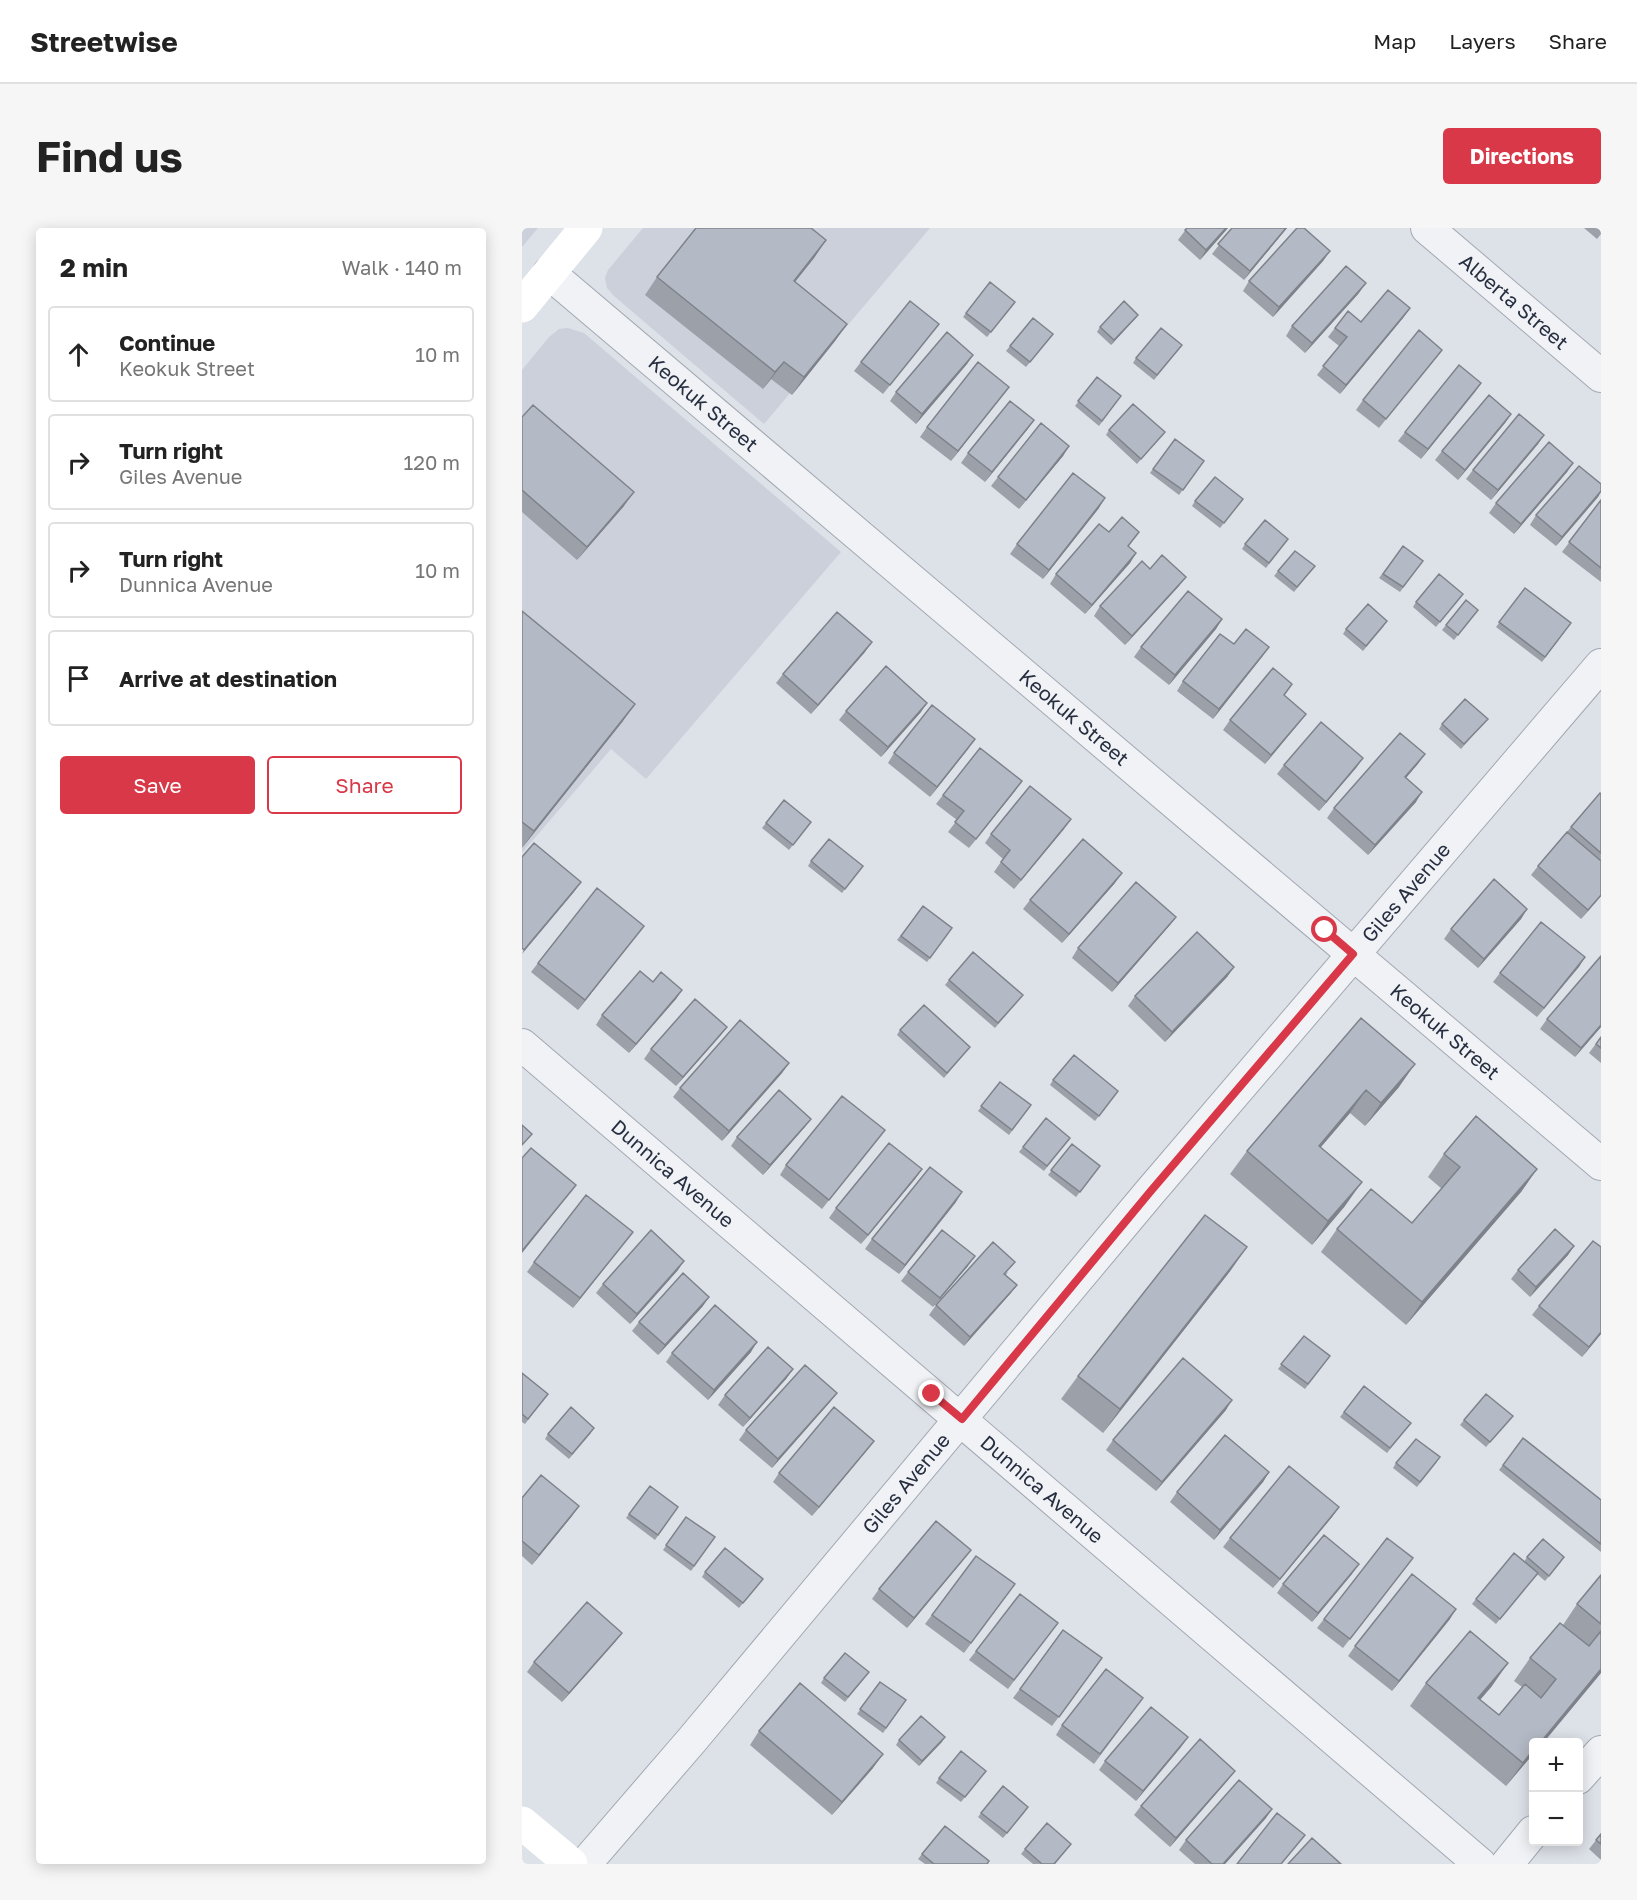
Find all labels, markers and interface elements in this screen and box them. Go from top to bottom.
text: Streetwise [30,25,178,58]
text: Map [1373,28,1416,54]
text: Layers [1449,28,1516,54]
text: Share [1549,28,1607,54]
button: Directions [1443,128,1601,184]
text: Find us [36,131,183,181]
street label: Alberta Street [1455,248,1574,354]
text: 2 min [60,252,128,283]
text: Walk · 140 m [342,255,462,279]
text: Continue [119,329,215,356]
icon: ahead [62,338,95,371]
text: 10 m [415,342,460,366]
street label: Keokuk Street [644,350,763,456]
text: Keokuk Street [119,356,255,380]
text: Turn right [119,437,223,464]
icon: right [62,446,95,479]
text: 120 m [404,450,460,474]
text: Giles Avenue [119,464,242,488]
text: Turn right [119,545,223,572]
icon: right [62,554,95,587]
text: 10 m [415,558,460,582]
text: Dunnica Avenue [119,572,273,596]
icon: arrive [62,662,95,695]
street label: Keokuk Street [1015,664,1134,770]
text: Arrive at destination [119,665,337,692]
button: Save [60,756,255,814]
button: Share [267,756,462,814]
street label: Giles Avenue [1356,837,1455,947]
route start [1311,916,1337,942]
street label: Keokuk Street [1386,978,1505,1084]
street label: Dunnica Avenue [607,1114,739,1232]
route end [918,1380,944,1406]
street label: Giles Avenue [857,1428,954,1538]
street label: Dunnica Avenue [976,1430,1109,1548]
map controls [1529,1738,1583,1846]
button: + [1529,1738,1583,1792]
button: − [1529,1792,1583,1846]

